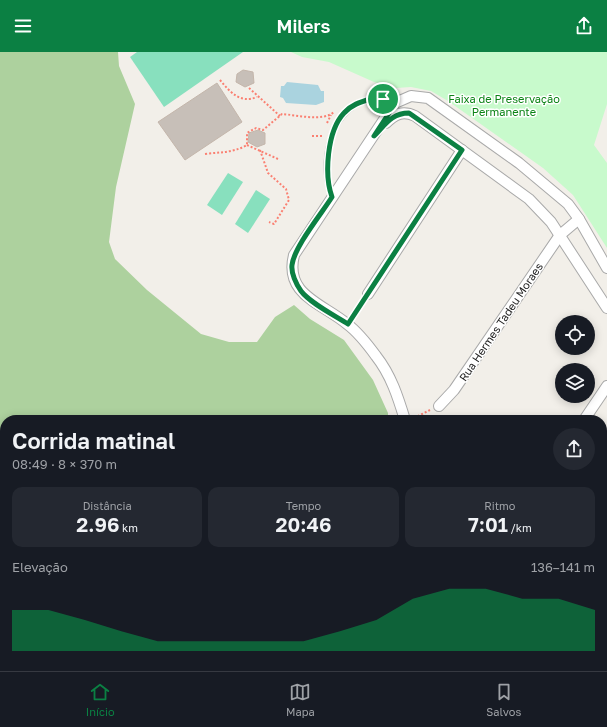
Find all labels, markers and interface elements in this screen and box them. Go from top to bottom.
icon: menu [12,15,34,37]
text: Milers [277,15,330,37]
icon: share [573,15,595,37]
pin [366,82,400,116]
icon: arrive [372,88,394,110]
park label: Faixa de Preservação Permanente [448,92,560,118]
street label: Rua Hermes Tadeu Moraes [456,260,545,383]
map controls [555,315,595,403]
button: locate [555,315,595,355]
button: layers [555,363,595,403]
text: Corrida matinal [12,427,175,454]
button: share [553,428,595,470]
text: 08:49 · 8 × 370 m [12,456,117,472]
text: Distância [83,499,132,512]
text: Tempo [286,499,321,512]
text: Ritmo [484,499,515,512]
text: 2.96 [76,512,119,536]
text: 20:46 [275,512,331,536]
text: 7:01 [468,512,508,536]
text: km [119,521,138,534]
text: /km [508,521,532,534]
text: Elevação [12,559,68,575]
text: 136–141 m [531,559,595,575]
tab: Início [86,681,115,718]
tab: Mapa [286,681,315,718]
tab: Salvos [486,681,521,718]

